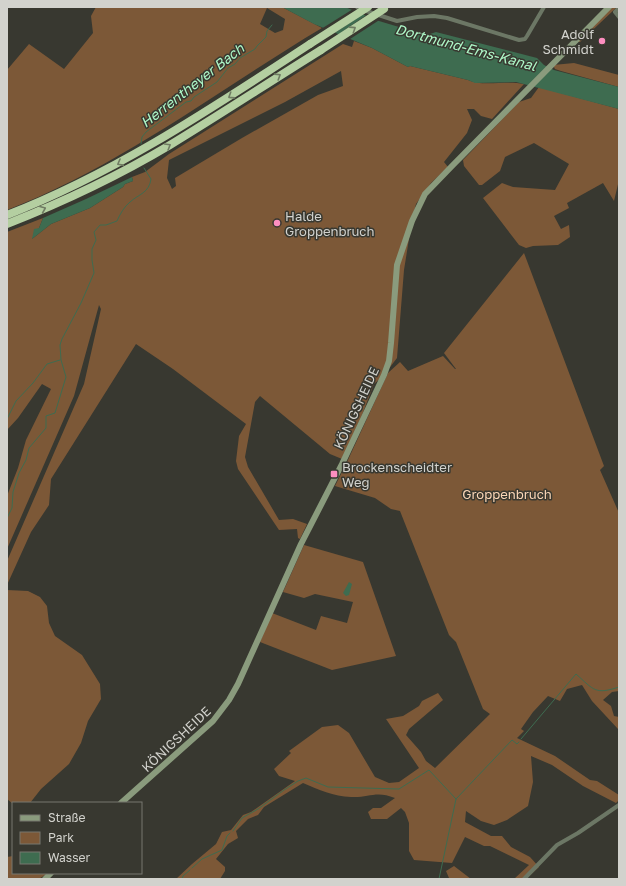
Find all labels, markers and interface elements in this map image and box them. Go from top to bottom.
water label: Dortmund-Ems-Kanal [394,20,539,74]
place label: Adolf Schmidt [542,26,594,57]
one-way arrow [349,27,356,34]
marker: Adolf Schmidt [597,36,607,46]
water label: Herrentheyer Bach [137,39,248,131]
one-way arrow [274,74,281,81]
one-way arrow [228,91,235,99]
one-way arrow [164,144,171,151]
one-way arrow [117,158,124,165]
one-way arrow [40,206,47,214]
place label: Halde Groppenbruch [285,208,374,239]
marker: Halde Groppenbruch [272,218,282,228]
street label: KÖNIGSHEIDE [330,364,382,452]
place label: Brockenscheidter Weg [342,459,452,490]
marker: Brockenscheidter Weg [329,469,339,479]
park label: Groppenbruch [462,486,552,502]
street label: KÖNIGSHEIDE [138,703,214,775]
legend [12,802,142,874]
text: Straße [48,810,86,825]
text: Park [48,830,74,845]
text: Wasser [48,850,91,865]

